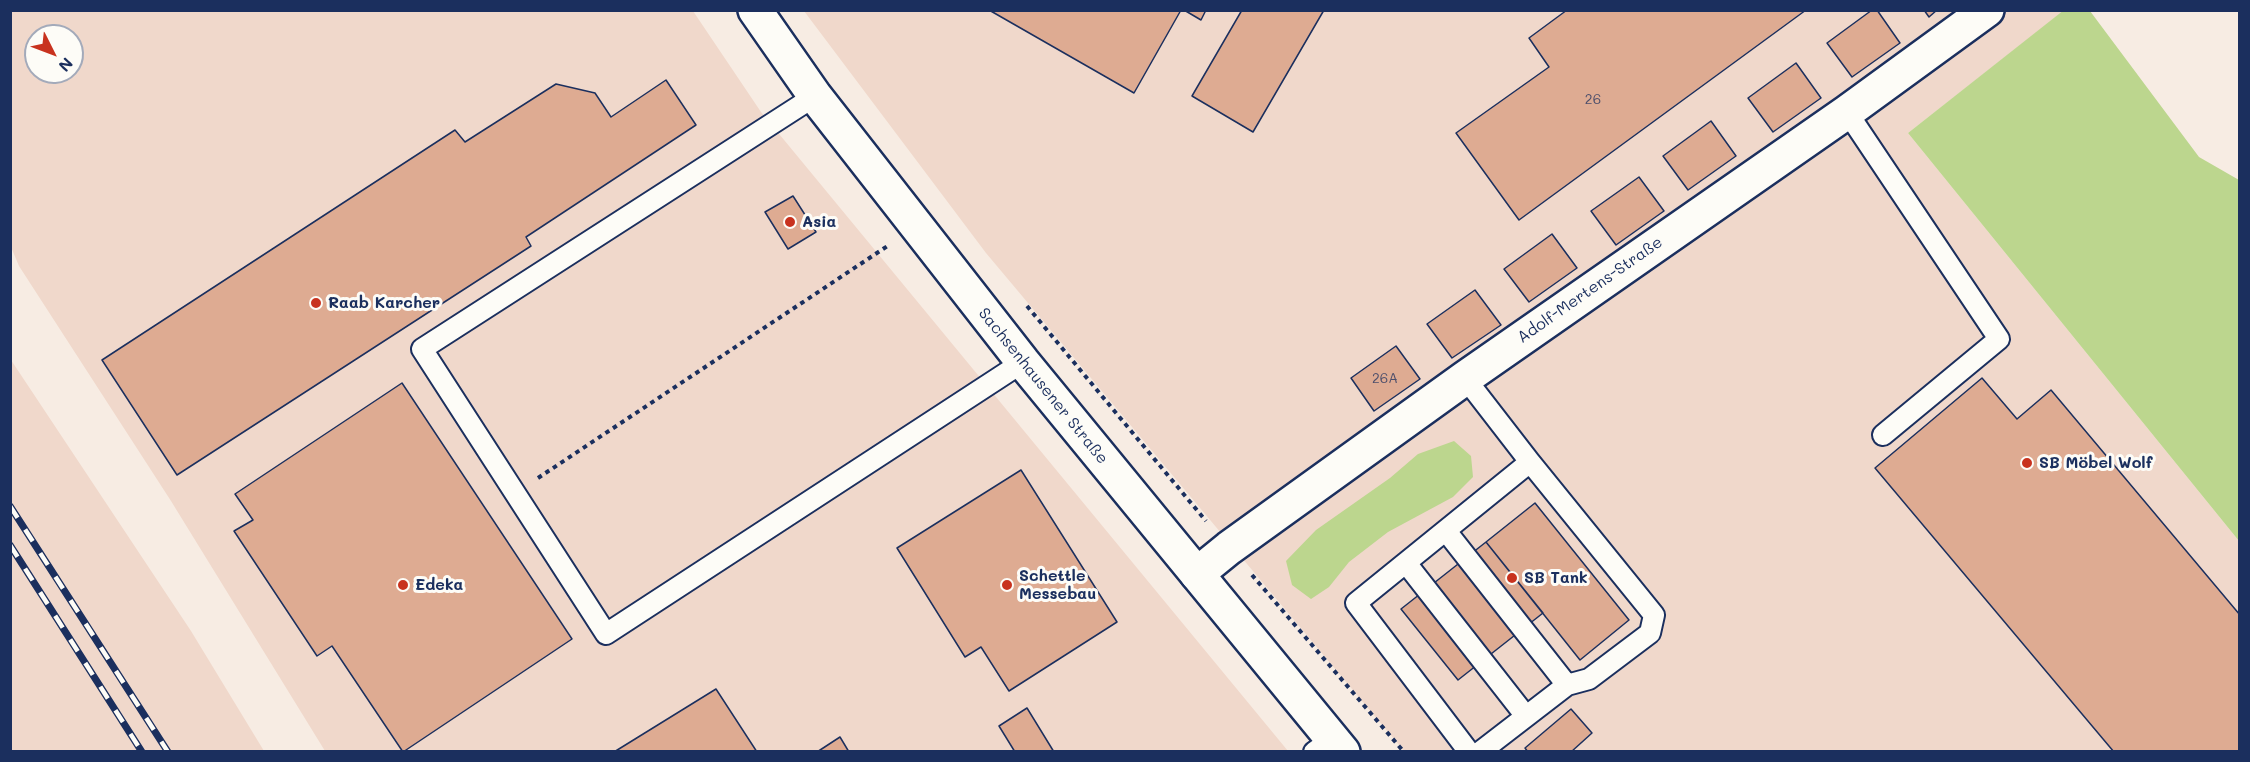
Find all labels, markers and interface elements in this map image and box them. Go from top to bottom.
north arrow [24,24,84,84]
text: N [54,53,78,77]
house number: 26 [1585,92,1601,108]
place label: Asia [802,212,836,232]
marker: Asia [783,215,797,229]
street label: Adolf-Mertens-Straße [1514,233,1666,347]
place label: Raab Karcher [328,293,440,313]
marker: Raab Karcher [309,296,323,310]
street label: Sachsenhausener Straße [974,304,1112,468]
house number: 26A [1372,371,1398,387]
place label: SB Möbel Wolf [2039,453,2153,473]
marker: SB Möbel Wolf [2020,456,2034,470]
place label: Schettle Messebau [1019,566,1096,604]
place label: SB Tank [1524,568,1588,588]
marker: SB Tank [1505,571,1519,585]
place label: Edeka [415,575,463,595]
marker: Edeka [396,578,410,592]
marker: Schettle Messebau [1000,578,1014,592]

